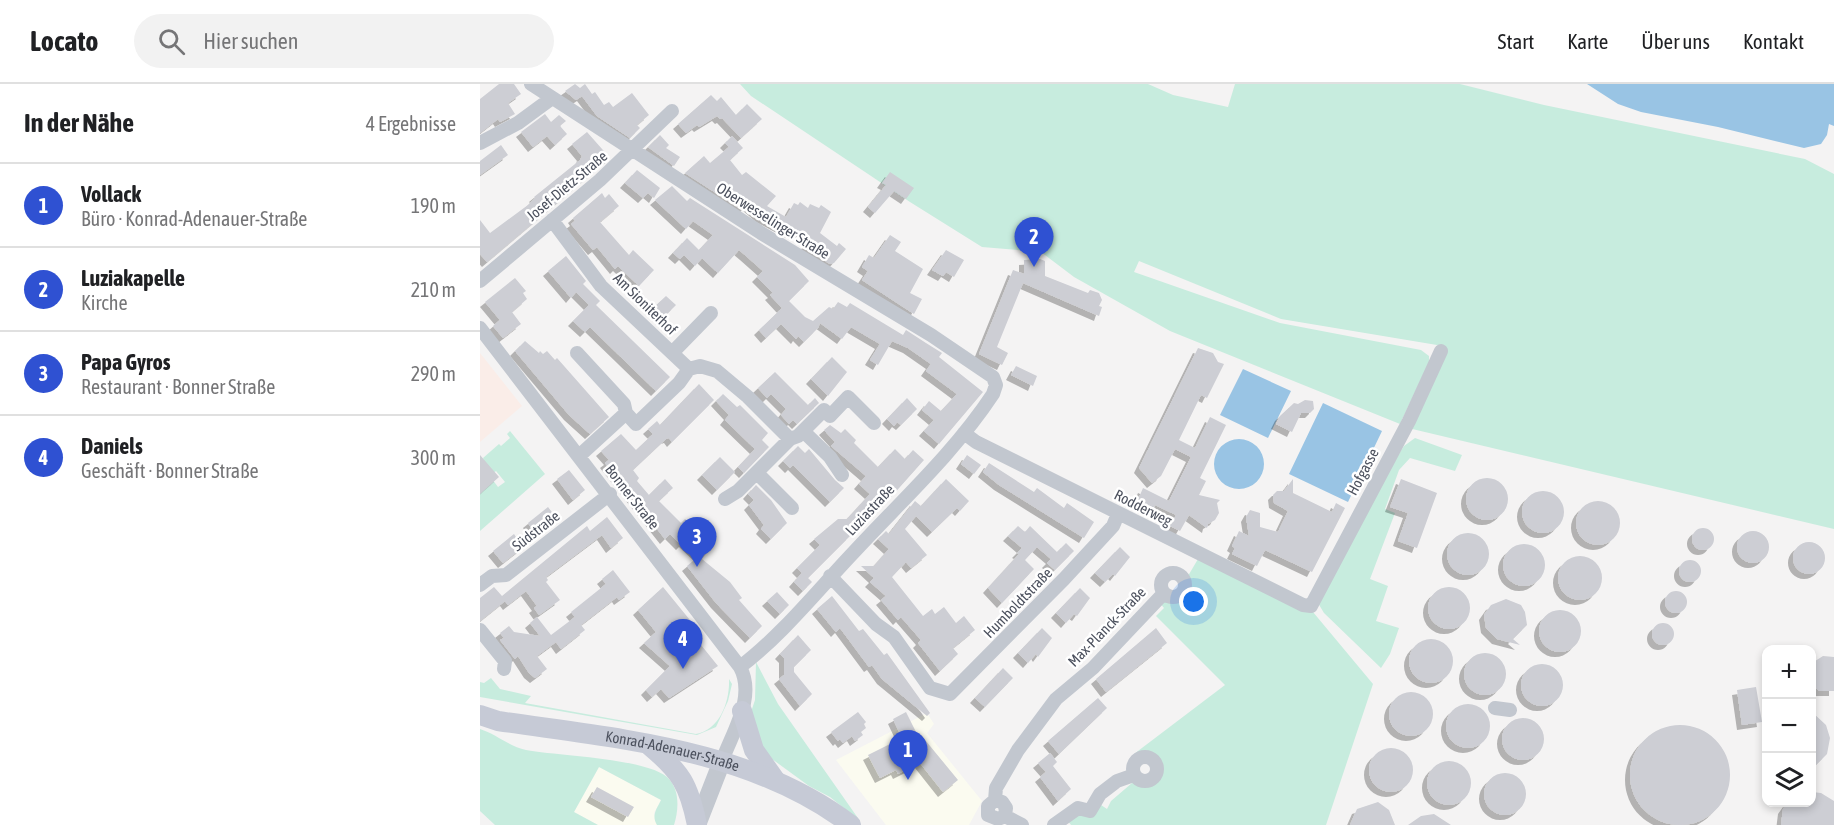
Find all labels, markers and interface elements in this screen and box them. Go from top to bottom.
search box [134,14,554,68]
text: Locato [30,25,98,57]
icon: search [155,25,188,58]
text: Hier suchen [203,28,299,54]
text: Start [1498,29,1534,53]
text: Karte [1567,29,1608,53]
text: Über uns [1641,29,1710,53]
text: Kontakt [1743,29,1804,53]
text: In der Nähe [24,108,134,138]
text: 4 Ergebnisse [366,112,456,135]
street label: Josef-Dietz-Straße [523,147,610,224]
street label: Oberwesselinger Straße [714,179,833,262]
text: Vollack [81,181,141,207]
text: 1 [39,194,48,217]
text: 190 m [411,194,456,217]
text: Büro · Konrad-Adenauer-Straße [81,207,307,230]
pin: 2 [1014,218,1054,267]
text: Luziakapelle [81,265,185,291]
street label: Am Sioniterhof [610,269,681,338]
text: 2 [39,278,48,301]
text: 210 m [411,278,456,301]
text: Kirche [81,291,127,314]
text: Papa Gyros [81,349,171,375]
text: 3 [39,362,48,385]
text: 290 m [411,362,456,385]
text: Restaurant · Bonner Straße [81,375,275,398]
text: Daniels [81,433,143,459]
street label: Hofgasse [1343,445,1382,498]
text: 4 [39,446,48,469]
text: 300 m [411,446,456,469]
text: Geschäft · Bonner Straße [81,459,259,482]
street label: Bonner Straße [602,461,663,533]
street label: Luziastraße [842,481,898,539]
street label: Rodderweg [1112,486,1175,529]
street label: Südstraße [509,507,563,554]
pin: 3 [678,518,716,567]
street label: Humboldtstraße [980,564,1055,641]
street label: Max-Planck-Straße [1064,583,1149,670]
your location [1179,587,1208,616]
pin: 4 [664,620,702,669]
map controls [1762,645,1816,807]
button: + [1762,645,1816,699]
button: − [1762,699,1816,753]
street label: Konrad-Adenauer-Straße [604,727,742,775]
pin: 1 [888,730,928,780]
button: layers [1762,753,1816,807]

